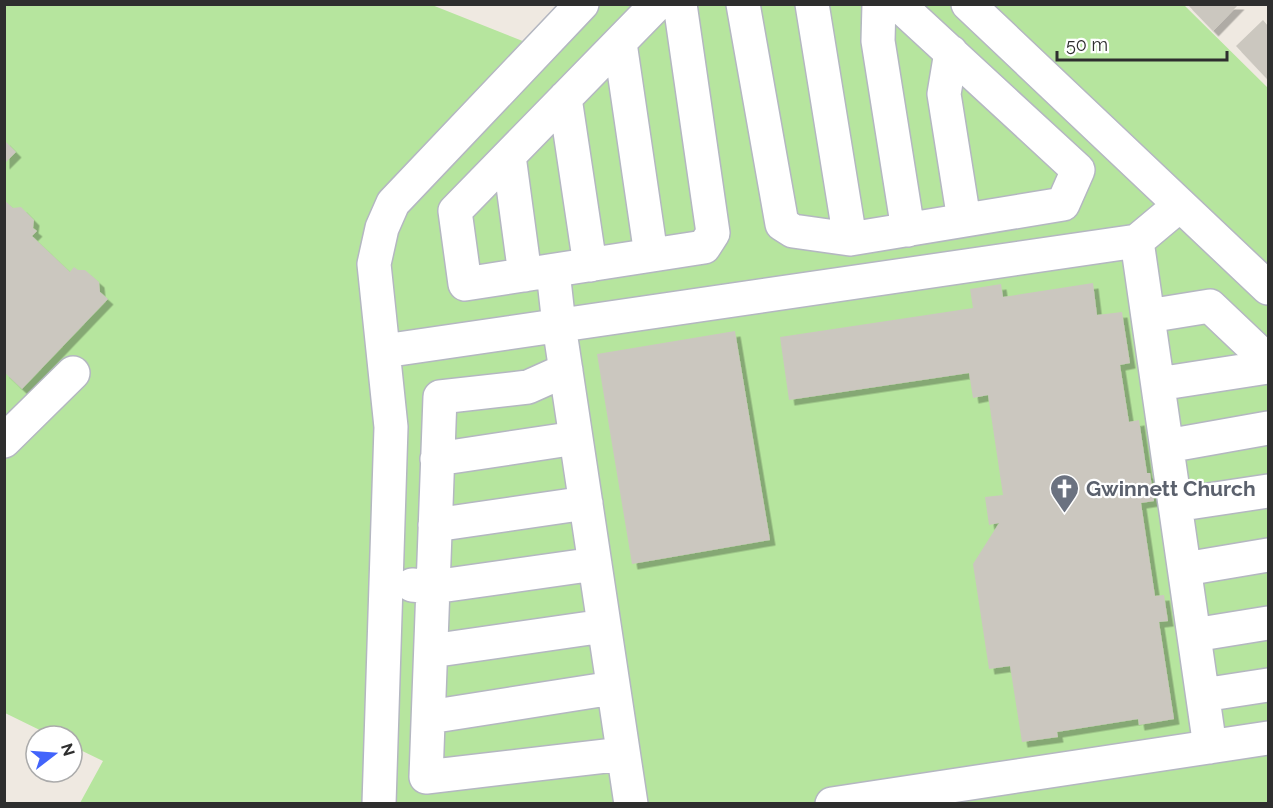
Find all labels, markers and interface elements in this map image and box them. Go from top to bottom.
scale bar [1057,24,1226,62]
text: 50 m [1066,34,1108,55]
church icon: Gwinnett Church [1049,472,1081,514]
place label: Gwinnett Church [1086,476,1256,501]
north arrow [24,724,84,784]
text: N [57,741,79,758]

